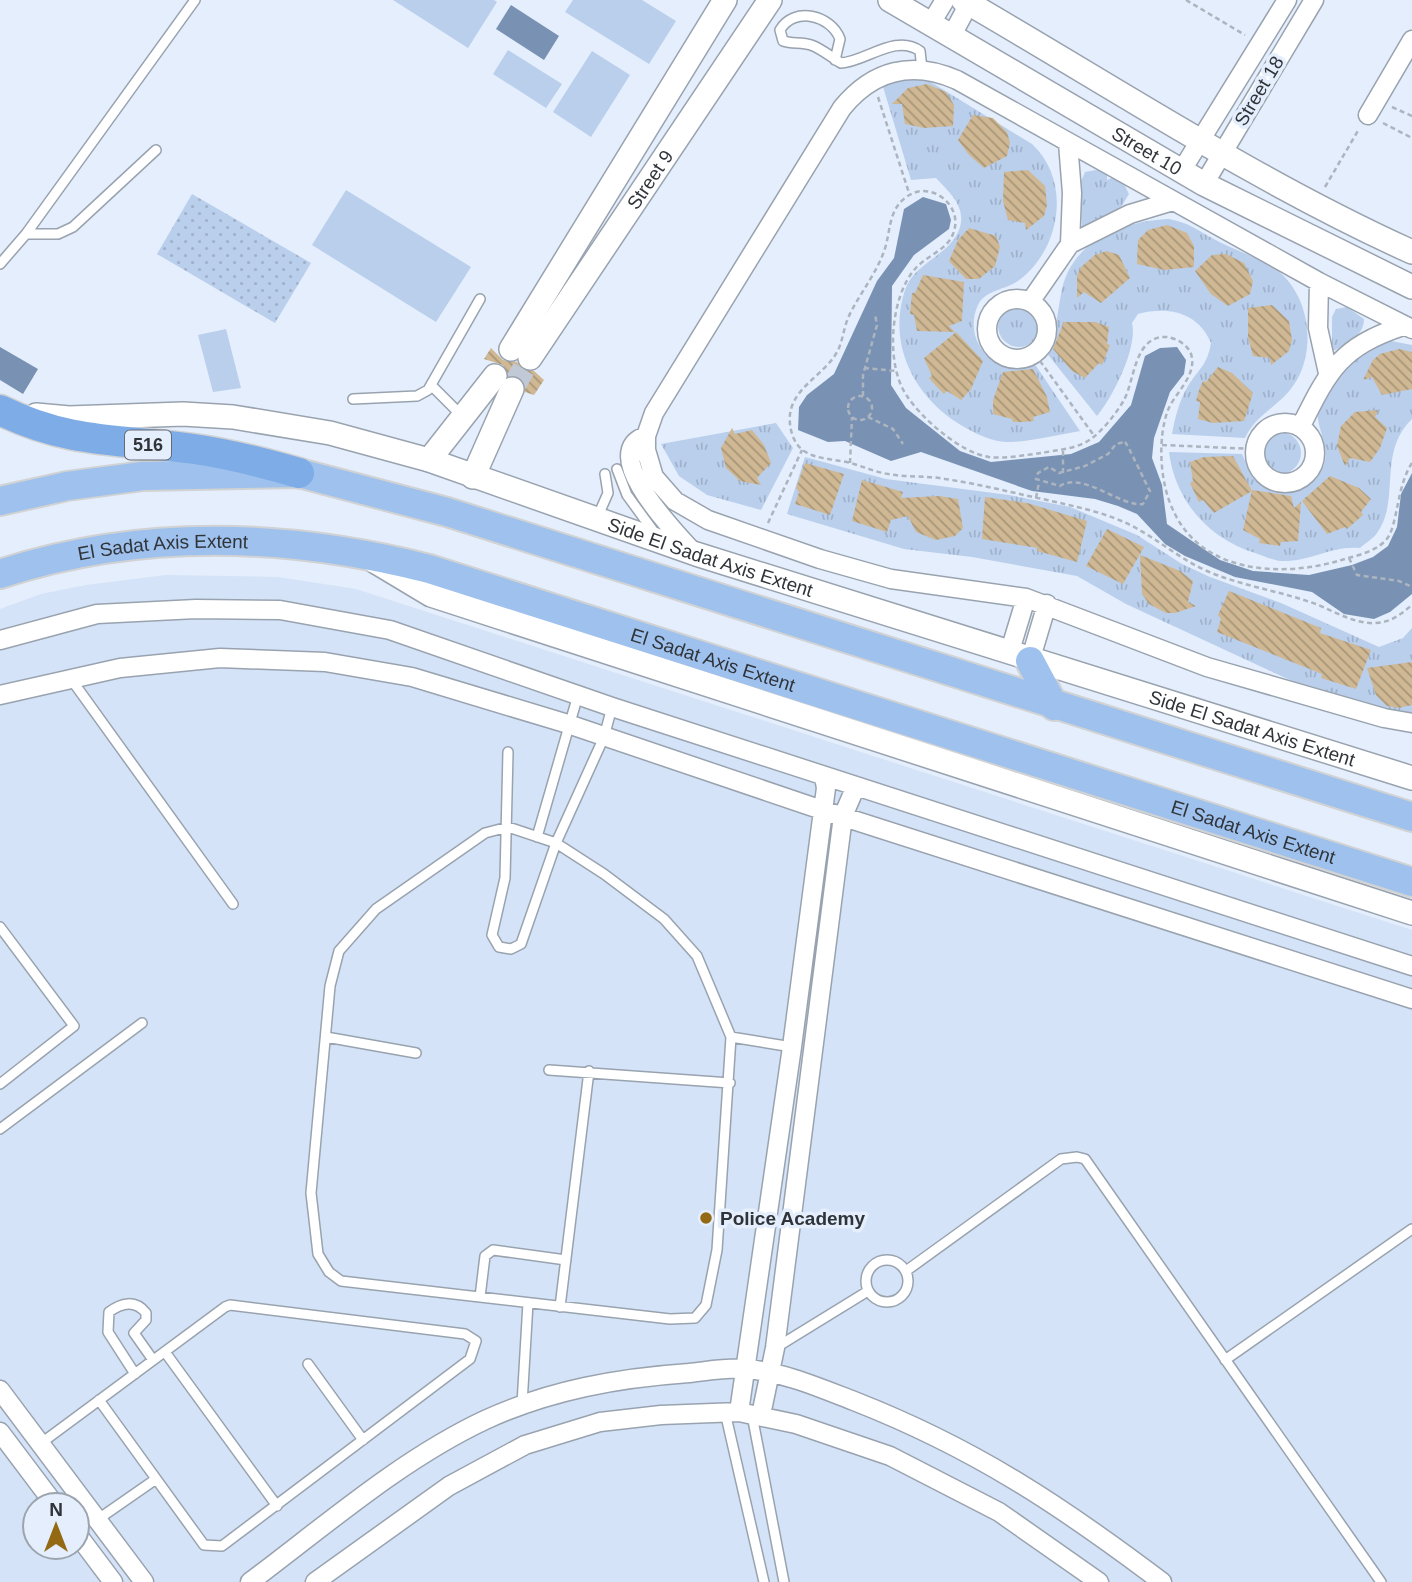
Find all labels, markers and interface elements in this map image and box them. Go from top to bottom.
street label: Street 18 [1230,53,1288,129]
street label: Street 10 [1109,122,1186,179]
street label: Street 9 [622,146,677,213]
road number: 516 [125,430,171,460]
street label: Side El Sadat Axis Extent [605,513,816,601]
street label: El Sadat Axis Extent [76,530,249,564]
street label: El Sadat Axis Extent [628,623,799,696]
street label: Side El Sadat Axis Extent [1147,686,1358,770]
street label: El Sadat Axis Extent [1169,795,1339,868]
place label: Police Academy [720,1208,865,1229]
marker: Police Academy [698,1210,714,1226]
north arrow [21,1491,91,1561]
text: N [49,1499,63,1520]

